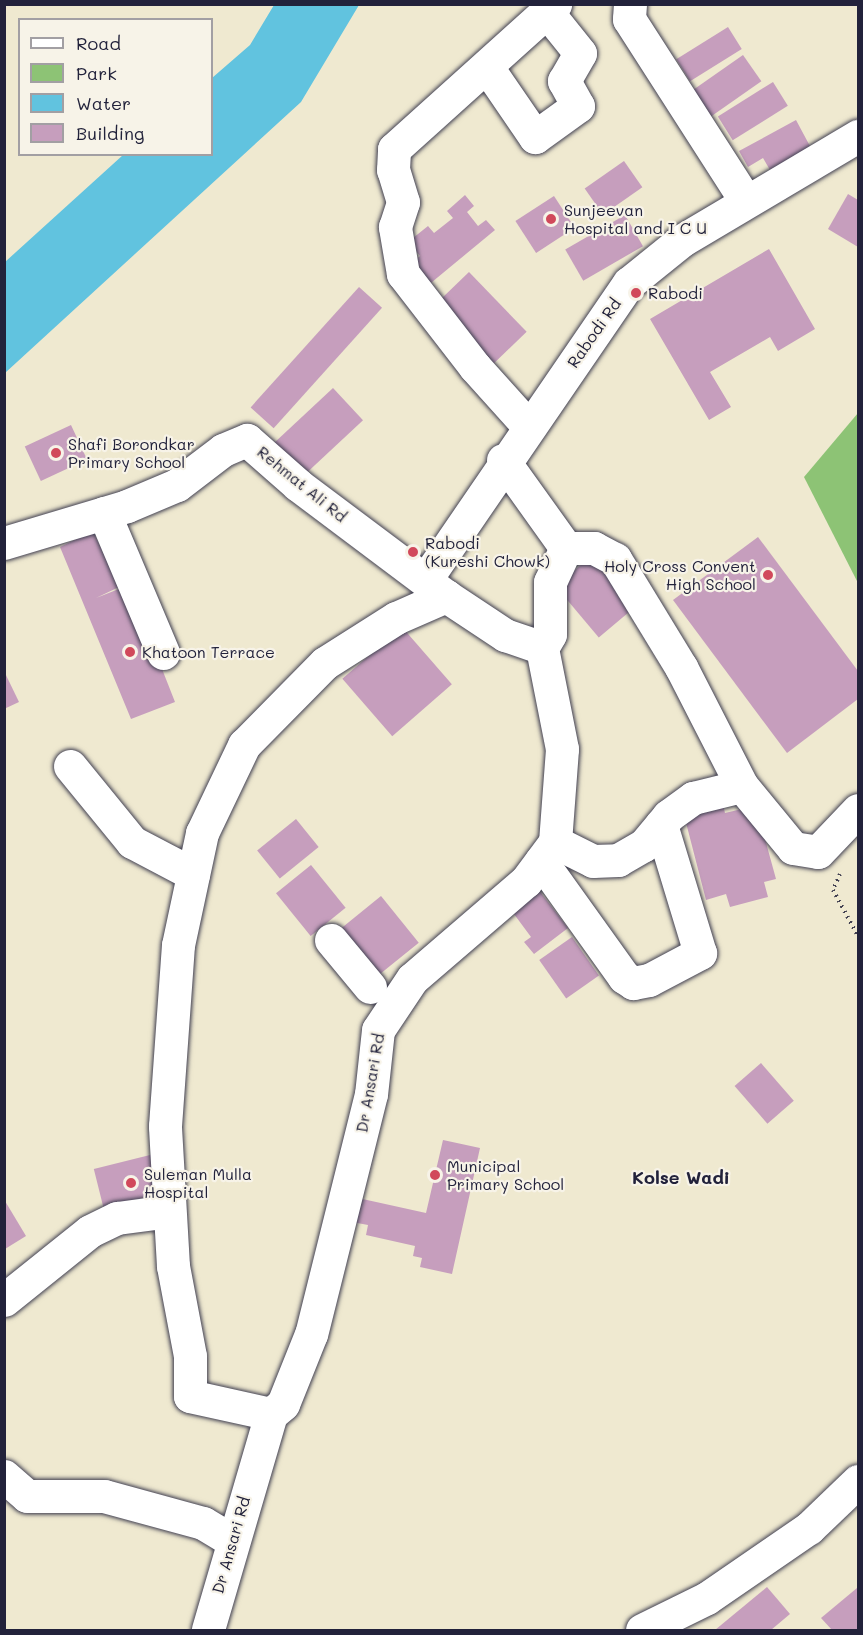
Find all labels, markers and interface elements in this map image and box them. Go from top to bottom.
legend [18,18,213,156]
text: Road [76,31,121,55]
text: Park [76,61,117,85]
text: Water [76,91,131,115]
text: Building [76,121,144,145]
place label: Sunjeevan Hospital and I C U [564,200,707,238]
marker: Sunjeevan Hospital and I C U [542,210,560,228]
place label: Rabodi [648,283,703,303]
marker: Rabodi [629,286,643,300]
street label: Rabodi Rd [563,295,625,371]
place label: Shafi Borondkar Primary School [68,434,195,472]
street label: Rehmat Ali Rd [253,442,351,526]
marker: Shafi Borondkar Primary School [49,446,63,460]
place label: Rabodi (Kureshi Chowk) [425,533,550,571]
marker: Rabodi (Kureshi Chowk) [406,545,420,559]
place label: Holy Cross Convent High School [604,556,756,594]
marker: Holy Cross Convent High School [761,568,775,582]
place label: Khatoon Terrace [142,642,275,662]
marker: Khatoon Terrace [123,645,137,659]
street label: Dr Ansari Rd [352,1032,388,1134]
place label: Municipal Primary School [447,1156,564,1194]
place label: Suleman Mulla Hospital [144,1164,252,1202]
district label: Kolse Wadi [632,1166,730,1188]
marker: Municipal Primary School [428,1168,442,1182]
marker: Suleman Mulla Hospital [122,1174,140,1192]
street label: Dr Ansari Rd [208,1494,254,1596]

